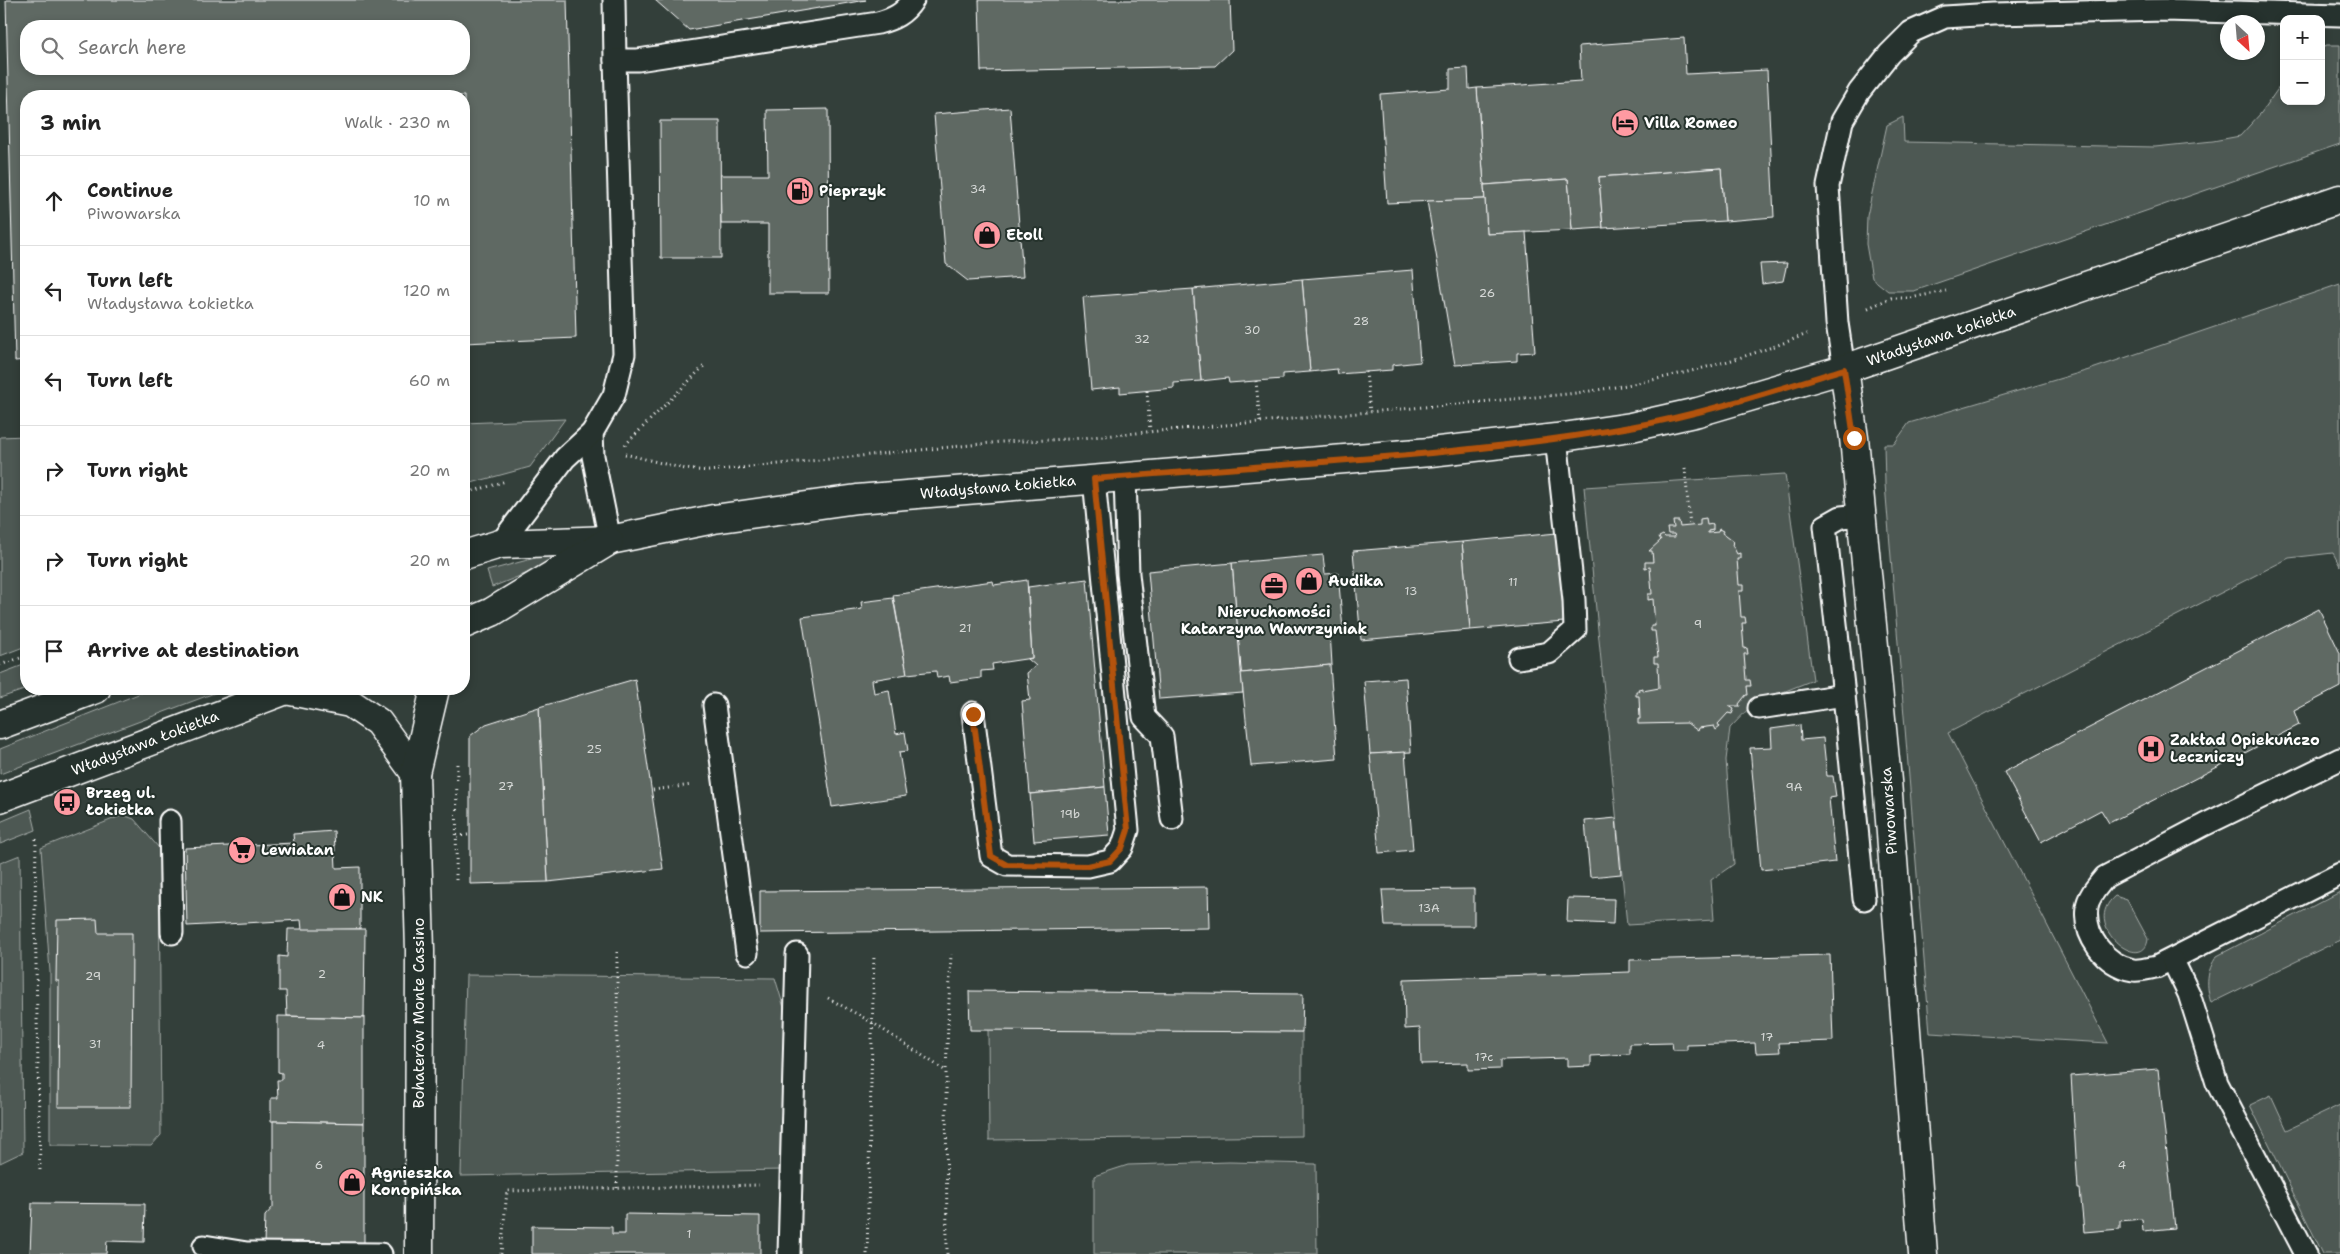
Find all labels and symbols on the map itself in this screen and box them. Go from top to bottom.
north arrow [2220,15,2265,60]
hotel icon: Villa Romeo [1610,108,1640,138]
place label: Villa Romeo [1644,113,1738,133]
fuel station icon: Pieprzyk [785,176,815,206]
place label: Pieprzyk [819,181,886,201]
house number: 34 [970,181,986,197]
shop icon: Etoll [972,220,1002,250]
place label: Etoll [1006,225,1043,245]
house number: 26 [1479,285,1495,301]
street label: Władysława Łokietka [1864,301,2019,371]
house number: 28 [1353,313,1369,329]
house number: 30 [1244,322,1260,338]
house number: 32 [1134,331,1150,347]
route start [1843,427,1866,450]
street label: Władysława Łokietka [919,470,1077,504]
shop icon: Audika [1294,566,1324,596]
office icon: Nieruchomości Katarzyna Wawrzyniak [1259,571,1289,601]
place label: Audika [1328,571,1384,591]
house number: 11 [1508,574,1518,590]
house number: 13 [1405,583,1417,599]
place label: Nieruchomości Katarzyna Wawrzyniak [1181,602,1368,639]
house number: 9 [1694,616,1702,632]
house number: 21 [959,620,971,636]
route end [962,703,985,726]
street label: Władysława Łokietka [68,705,222,780]
place label: Zakład Opiekuńczo Leczniczy [2170,730,2320,767]
hospital icon: Zakład Opiekuńczo Leczniczy [2136,734,2166,764]
house number: 25 [586,741,602,757]
street label: Piwowarska [1876,766,1902,855]
house number: 27 [498,778,514,794]
house number: 9A [1785,779,1803,795]
place label: Brzeg ul. Łokietka [85,783,155,820]
bus stop icon: Brzeg ul. Łokietka [52,787,82,817]
house number: 19b [1060,806,1080,822]
supermarket icon: Lewiatan [227,835,257,865]
place label: Lewiatan [261,840,334,860]
shop icon: NK [327,882,357,912]
place label: NK [361,887,384,907]
house number: 13A [1418,900,1440,916]
street label: Bohaterów Monte Cassino [409,918,429,1108]
house number: 2 [318,966,326,982]
house number: 29 [85,968,101,984]
house number: 17 [1761,1029,1773,1045]
house number: 31 [89,1036,101,1052]
house number: 4 [317,1037,325,1053]
house number: 17c [1475,1049,1493,1065]
house number: 6 [315,1157,323,1173]
house number: 4 [2118,1157,2126,1173]
place label: Agnieszka Konopińska [371,1163,462,1200]
shop icon: Agnieszka Konopińska [337,1167,367,1197]
house number: 1 [686,1226,692,1242]

